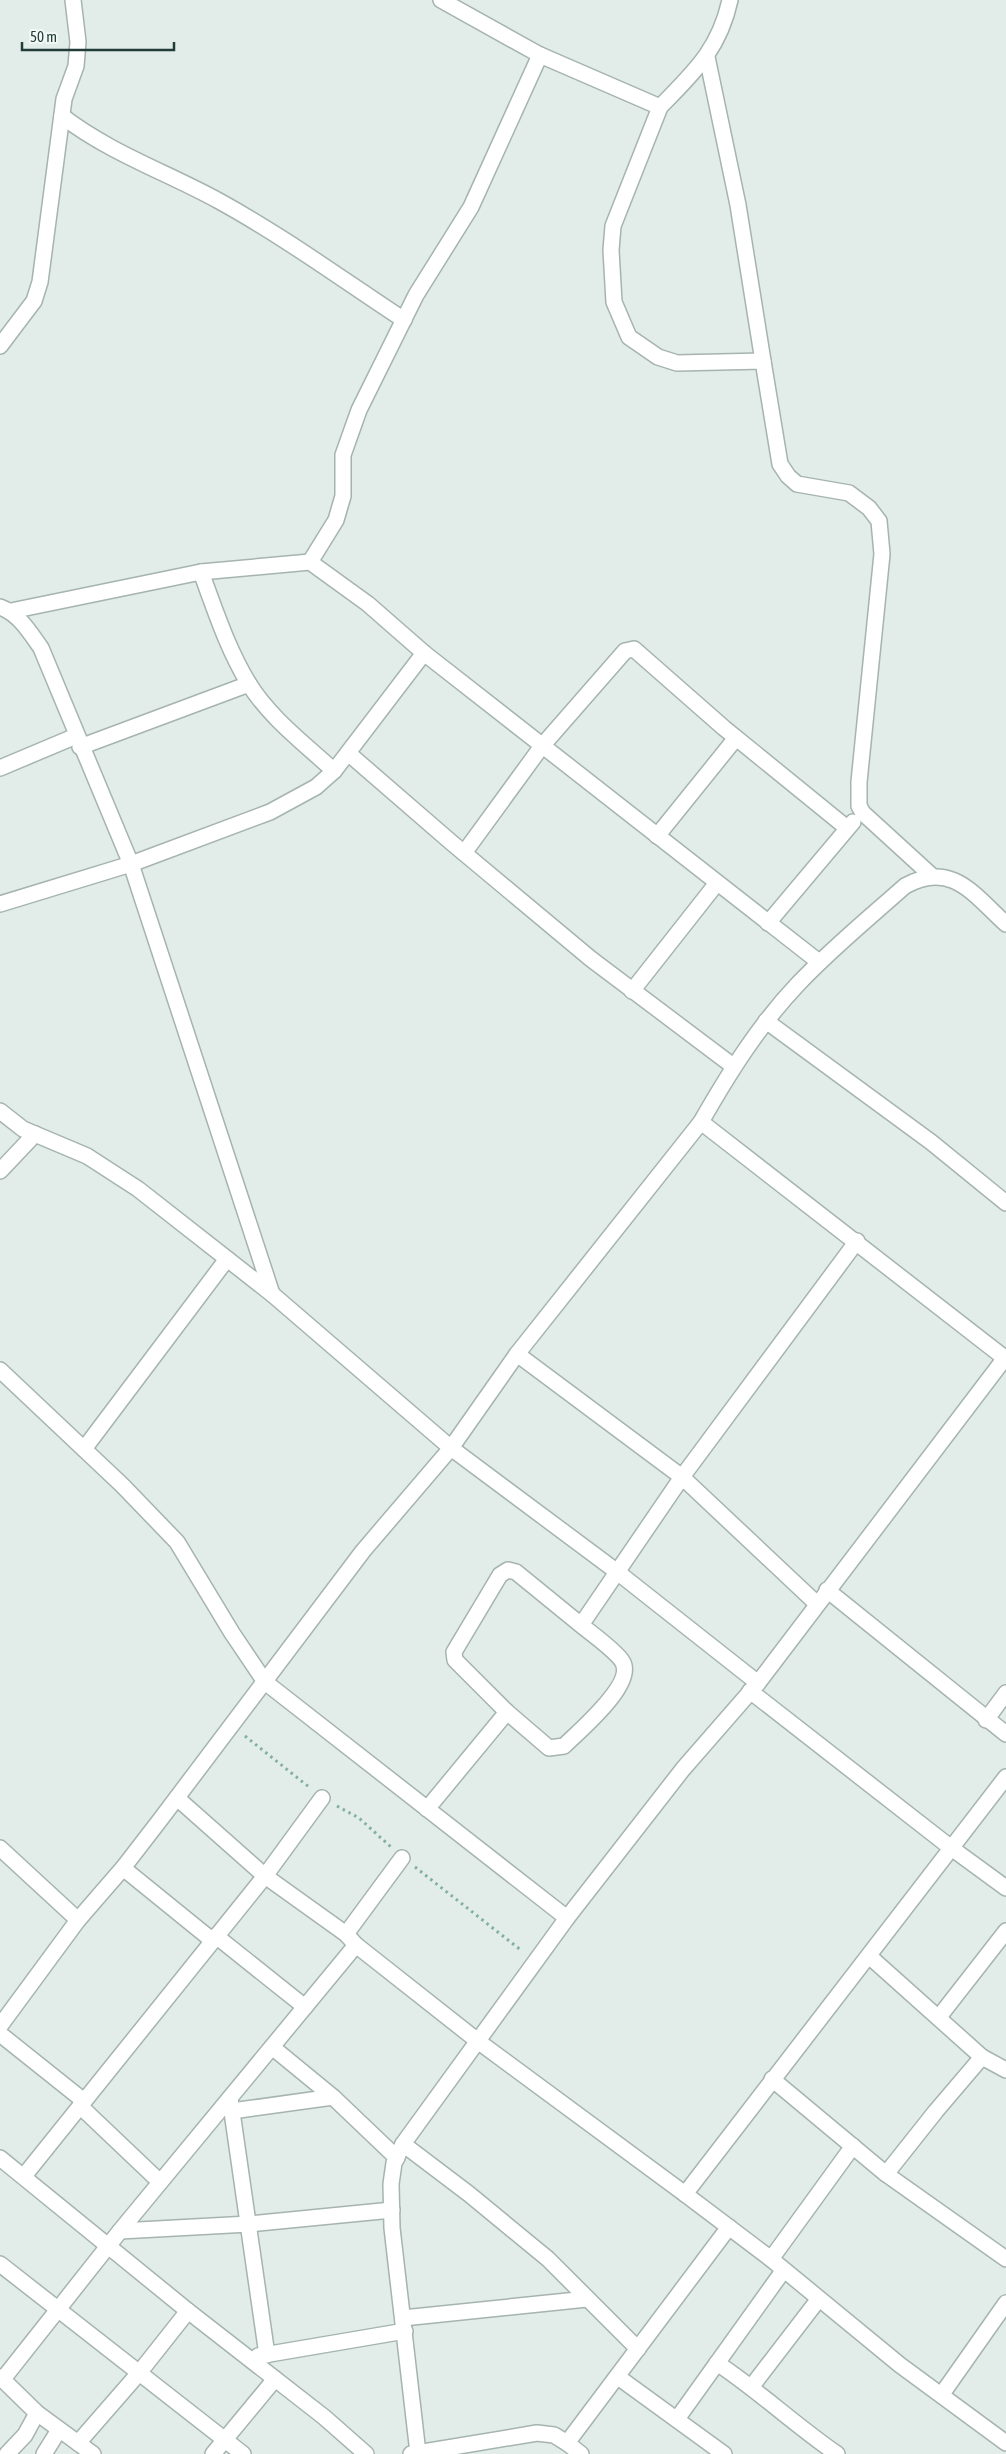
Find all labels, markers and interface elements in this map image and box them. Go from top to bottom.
scale bar [22,20,175,52]
text: 50 m [30,28,57,45]

